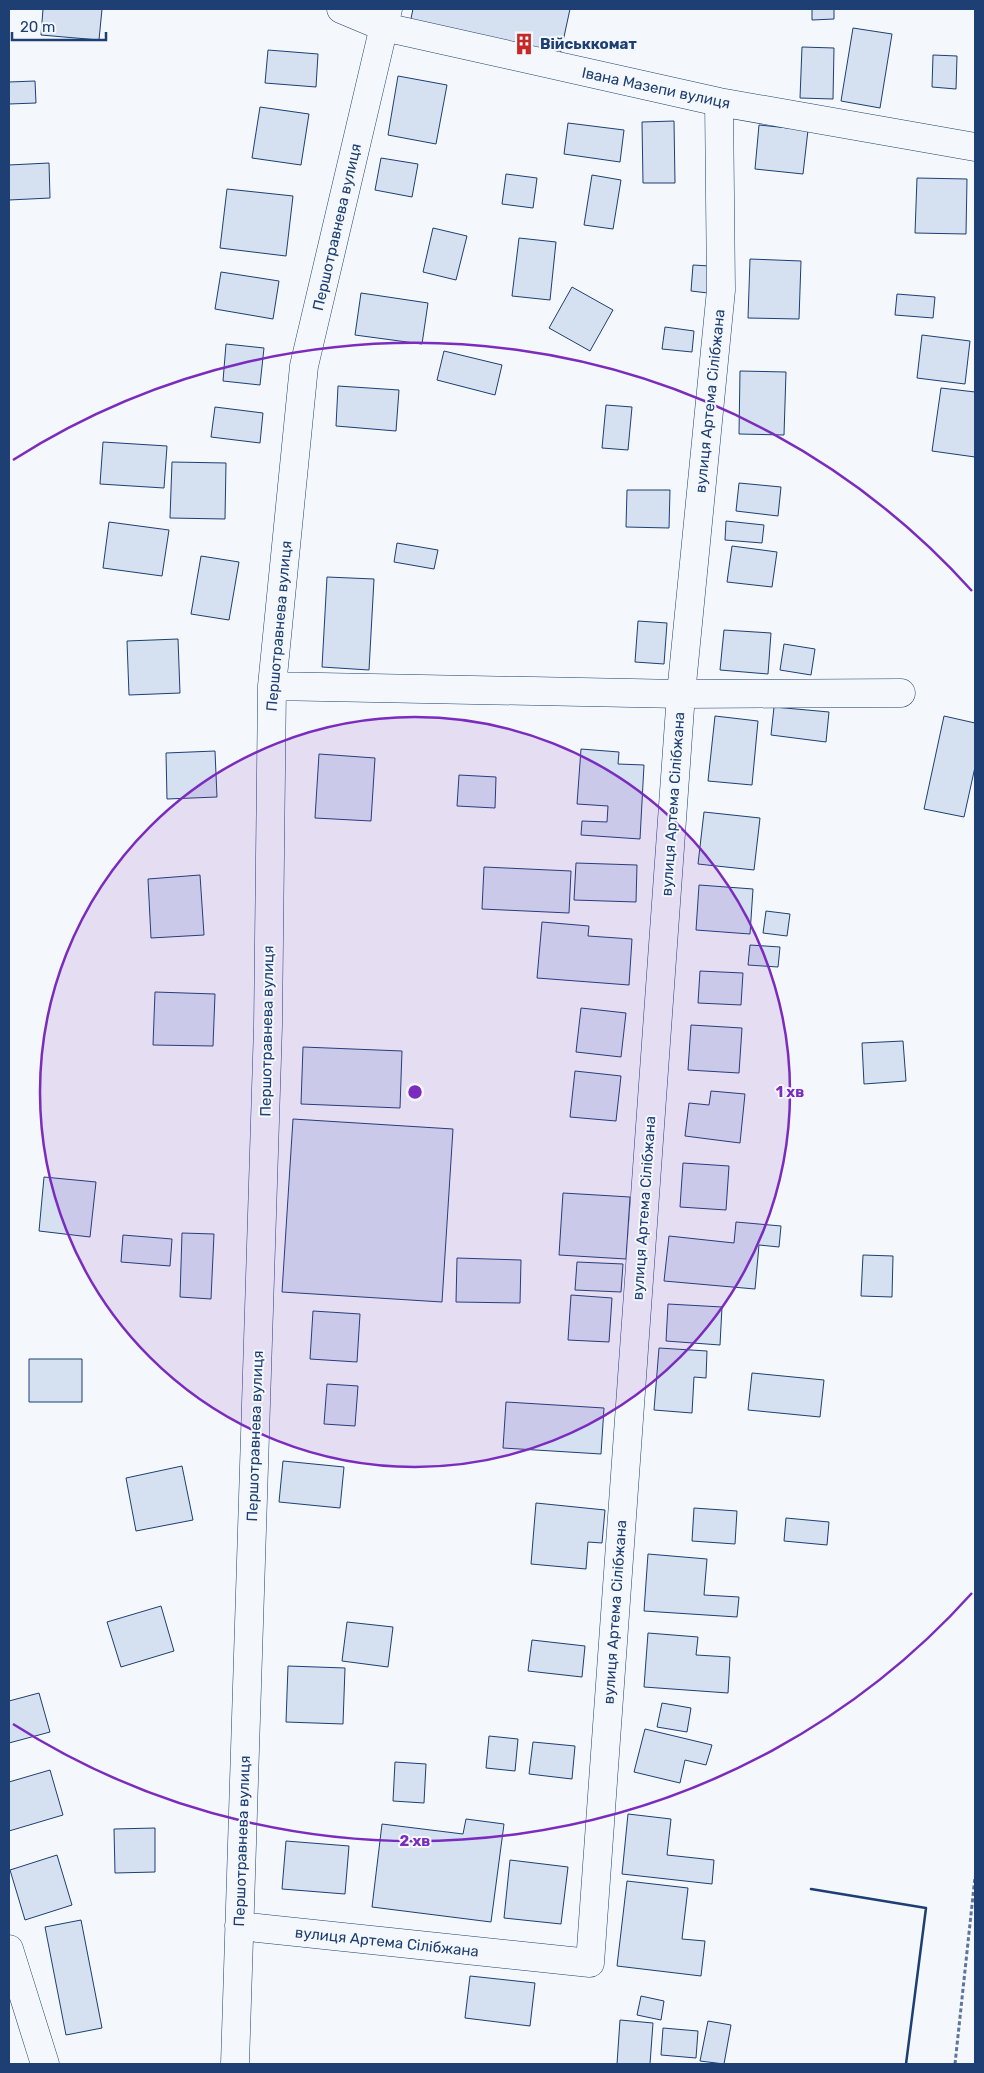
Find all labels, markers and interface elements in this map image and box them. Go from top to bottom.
scale bar [12,10,106,42]
text: 20 m [20,18,55,36]
building icon: Військкомат [511,31,537,57]
place label: Військкомат [540,35,637,53]
street label: Івана Мазепи вулиця [580,63,732,113]
street label: Першотравнева вулиця [309,142,365,312]
street label: вулиця Артема Сілібжана [691,308,729,494]
street label: Першотравнева вулиця [263,540,295,712]
street label: вулиця Артема Сілібжана [658,711,688,897]
street label: Першотравнева вулиця [257,945,277,1117]
centre of rings [406,1083,424,1101]
text: 1 хв [776,1083,804,1101]
street label: вулиця Артема Сілібжана [629,1115,659,1301]
street label: Першотравнева вулиця [243,1350,267,1522]
street label: вулиця Артема Сілібжана [600,1519,630,1705]
street label: Першотравнева вулиця [230,1755,254,1927]
text: 2 хв [400,1832,430,1850]
street label: вулиця Артема Сілібжана [294,1923,480,1961]

